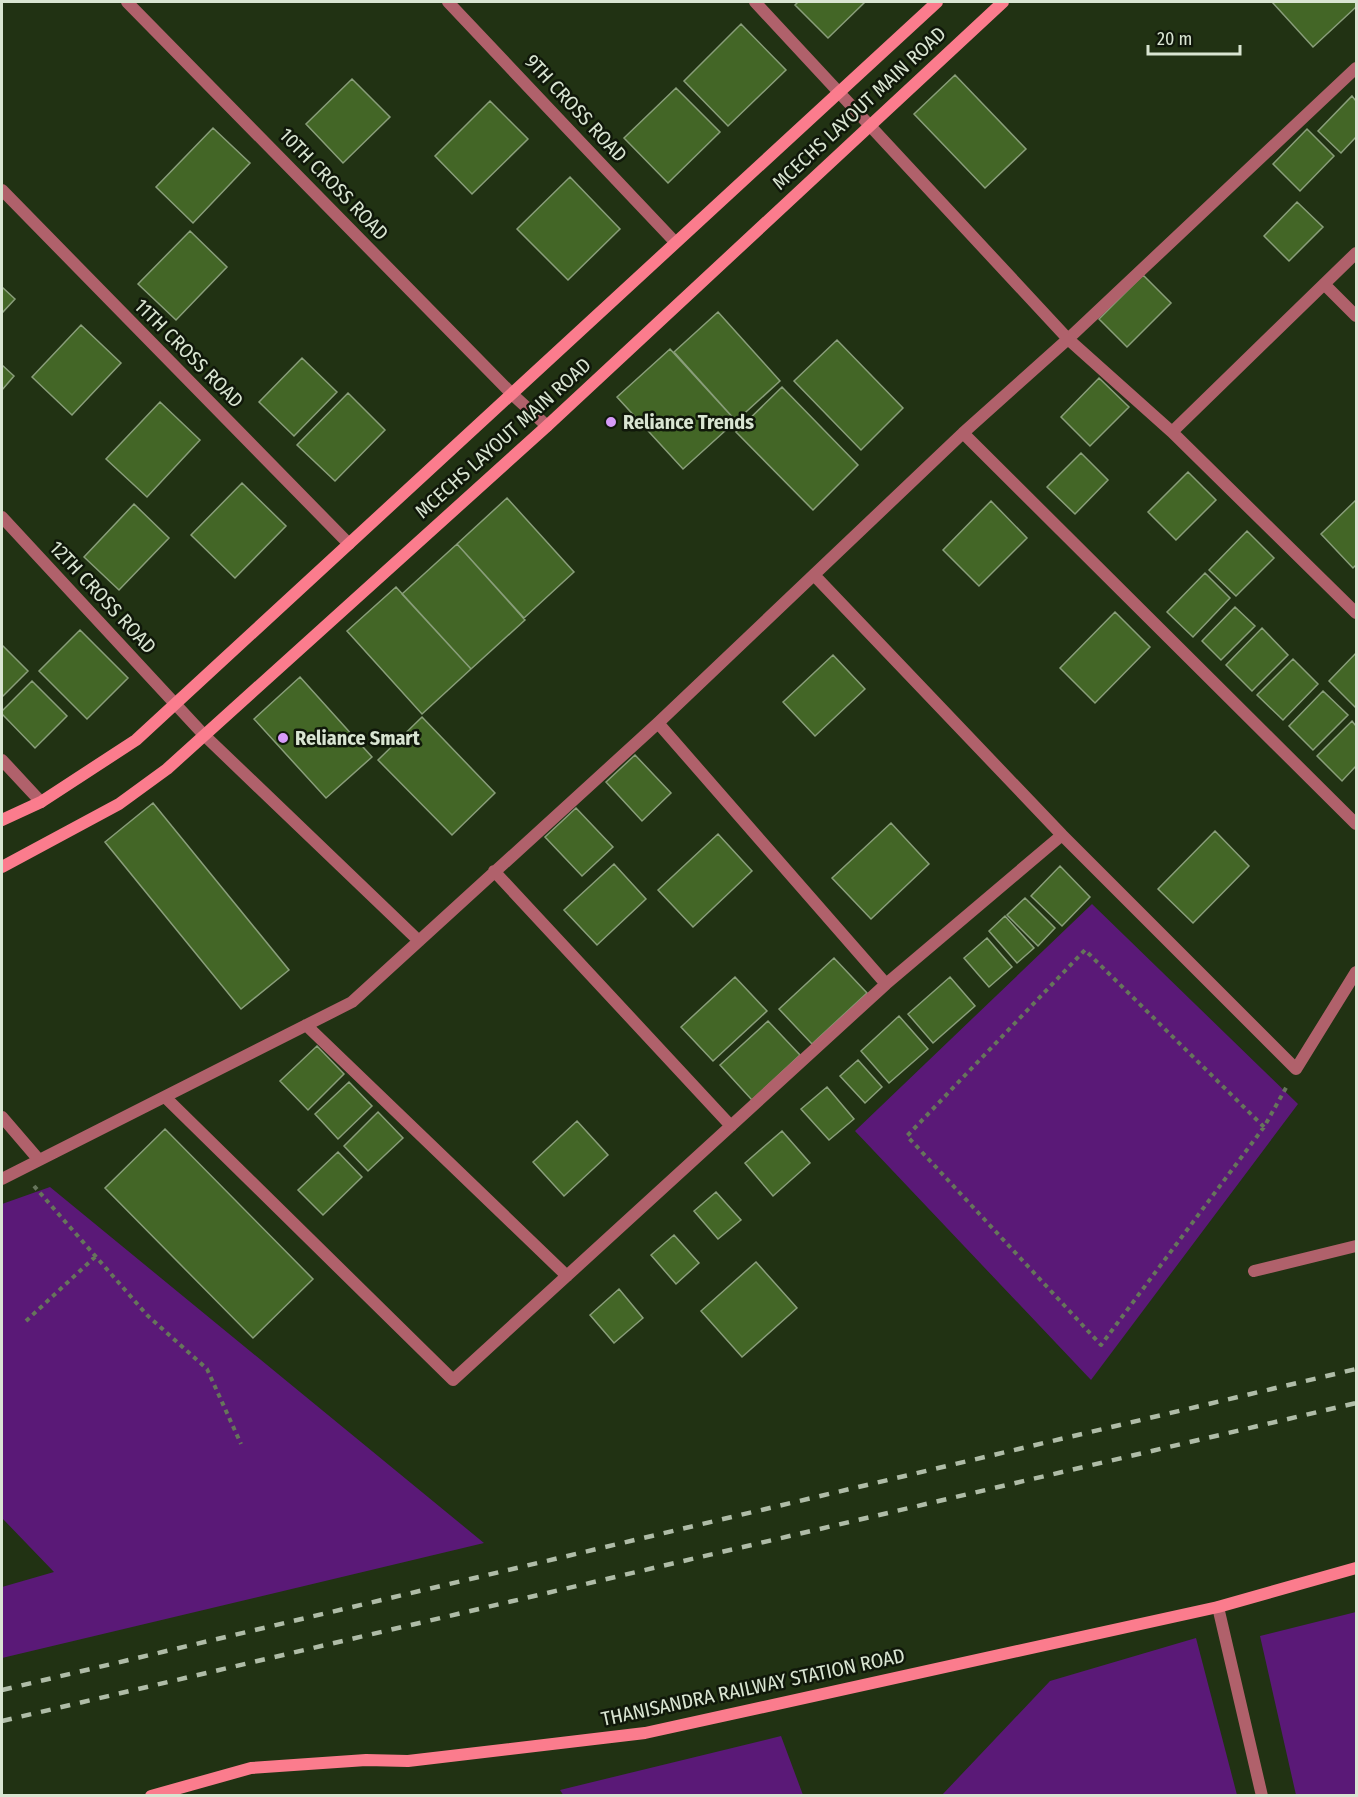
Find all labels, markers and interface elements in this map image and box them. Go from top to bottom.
scale bar [1148,18,1240,56]
street label: MCECHS LAYOUT MAIN ROAD [767,21,951,195]
text: 20 m [1157,28,1192,50]
street label: 9TH CROSS ROAD [520,49,632,167]
street label: 10TH CROSS ROAD [274,123,394,245]
street label: 11TH CROSS ROAD [129,293,249,413]
street label: MCECHS LAYOUT MAIN ROAD [410,353,596,523]
place label: Reliance Trends [623,410,754,434]
marker: Reliance Trends [604,415,618,429]
street label: 12TH CROSS ROAD [45,536,161,658]
place label: Reliance Smart [295,726,421,750]
marker: Reliance Smart [276,731,290,745]
street label: THANISANDRA RAILWAY STATION ROAD [599,1643,907,1731]

